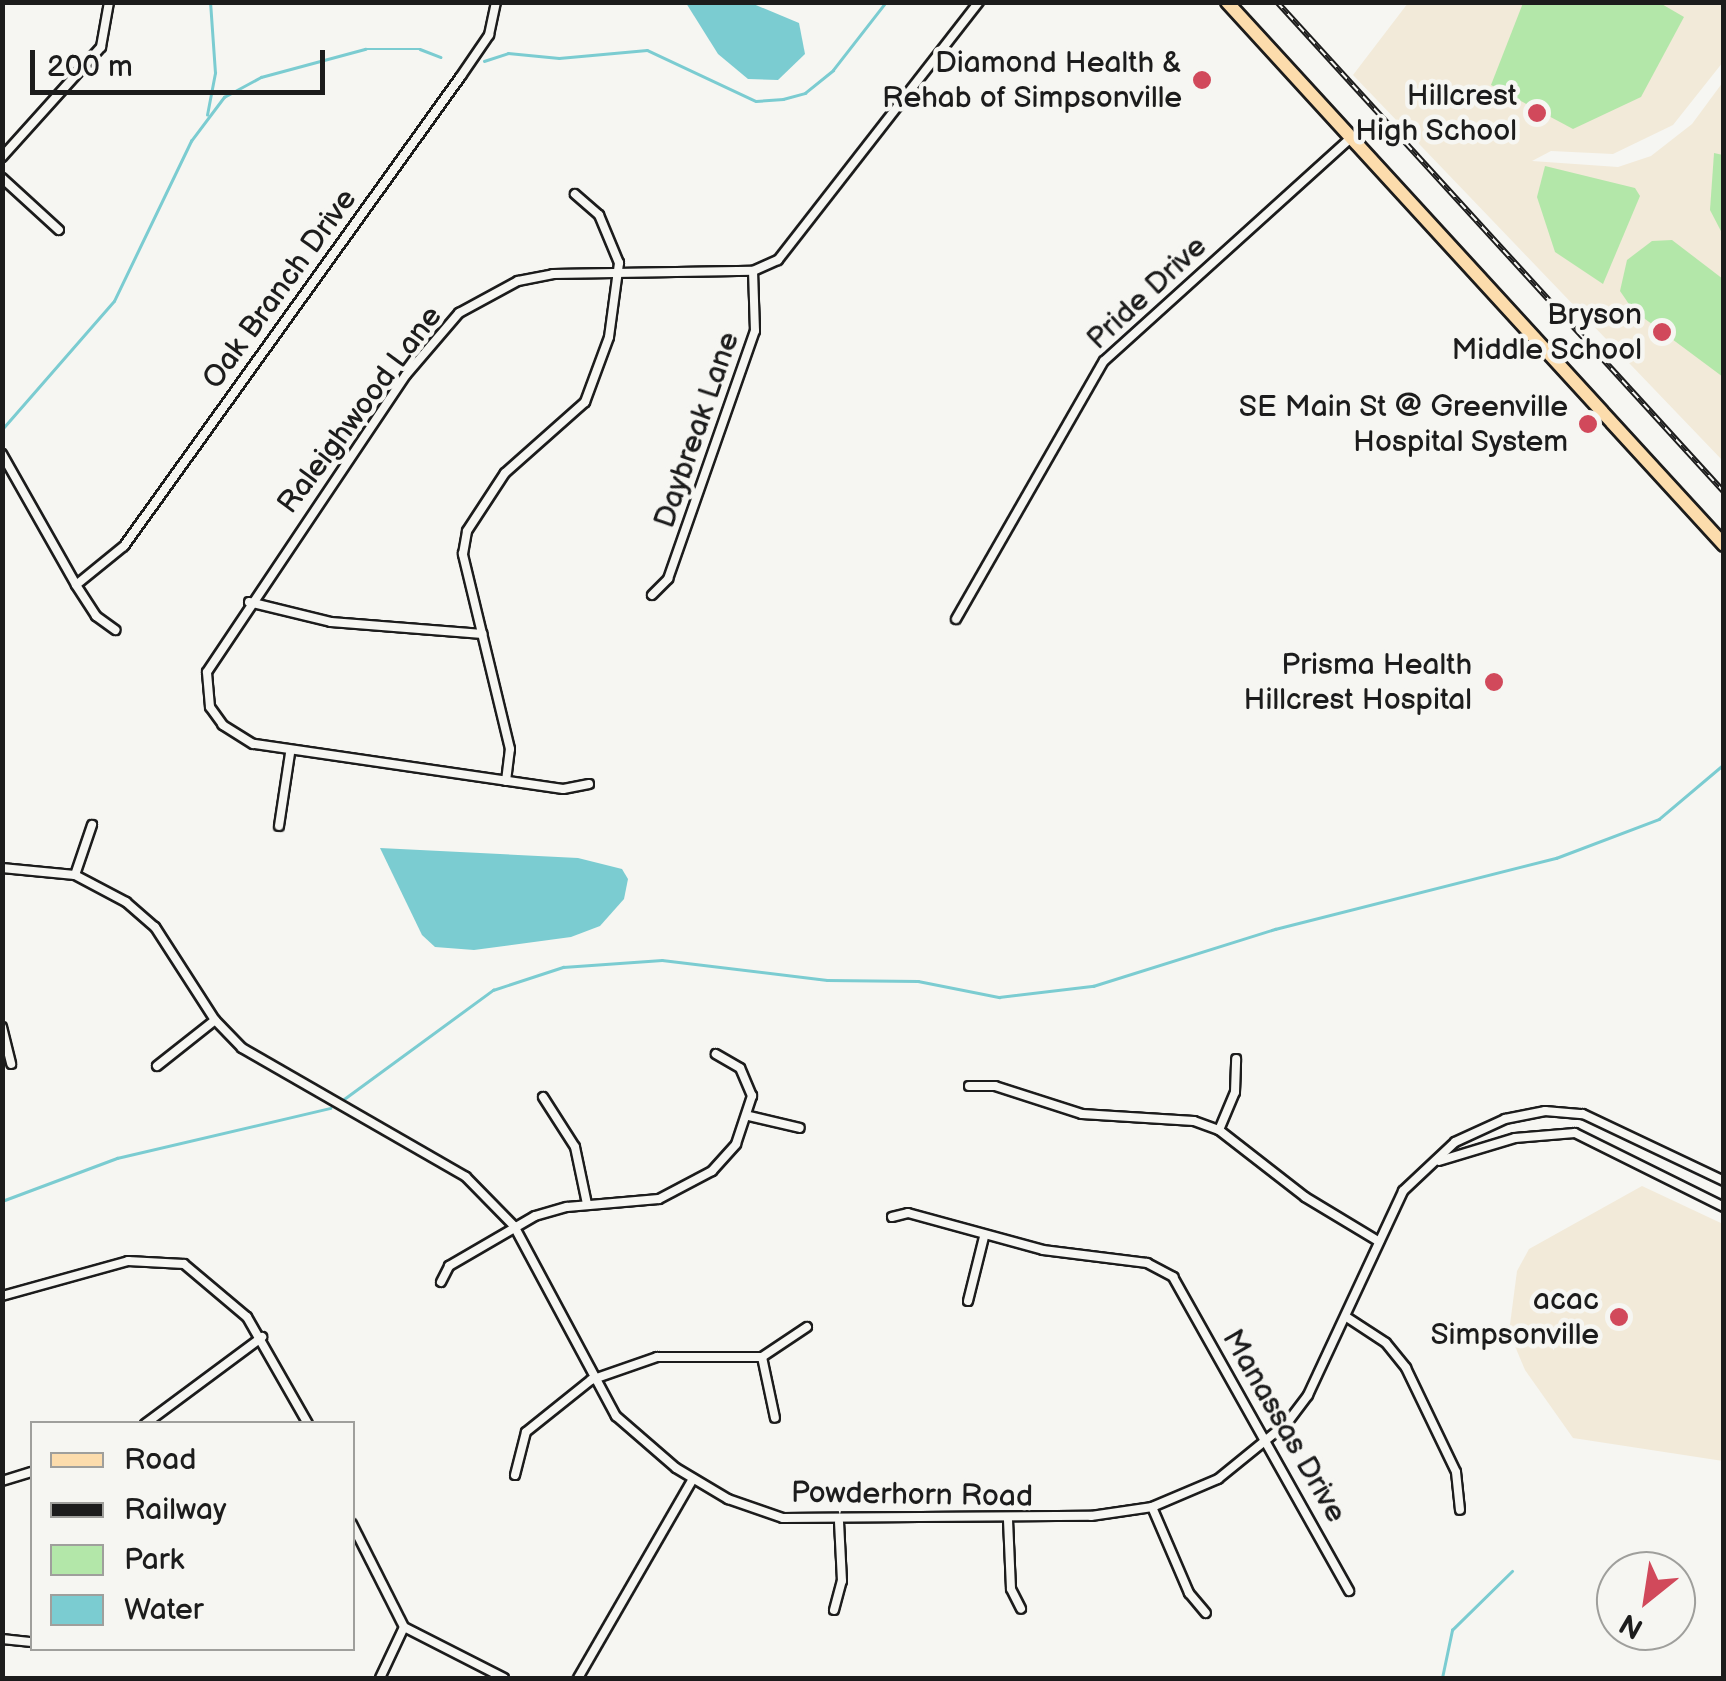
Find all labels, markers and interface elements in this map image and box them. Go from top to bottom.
scale bar [35,30,330,92]
place label: Diamond Health & Rehab of Simpsonville [881,45,1182,116]
text: 200 m [47,49,133,85]
marker: Diamond Health & Rehab of Simpsonville [1191,69,1213,91]
place label: Hillcrest High School [1355,78,1517,148]
marker: Hillcrest High School [1526,102,1548,124]
street label: Oak Branch Drive [195,182,365,396]
street label: Pride Drive [1080,229,1214,357]
place label: Bryson Middle School [1451,297,1642,368]
street label: Raleighwood Lane [270,299,450,521]
marker: Bryson Middle School [1651,321,1673,343]
street label: Daybreak Lane [647,327,747,533]
place label: SE Main St @ Greenville Hospital System [1238,389,1568,460]
marker: SE Main St @ Greenville Hospital System [1577,413,1599,435]
place label: Prisma Health Hillcrest Hospital [1244,647,1472,718]
marker: Prisma Health Hillcrest Hospital [1481,669,1507,695]
place label: acac Simpsonville [1430,1282,1599,1352]
marker: acac Simpsonville [1608,1306,1630,1328]
street label: Manassas Drive [1214,1323,1354,1529]
legend [30,1421,355,1651]
text: Road [124,1442,197,1478]
street label: Powderhorn Road [791,1475,1033,1515]
text: Railway [124,1492,226,1528]
text: Park [124,1542,184,1578]
north arrow [1596,1551,1696,1651]
text: Water [124,1592,204,1628]
text: N [1614,1606,1649,1645]

